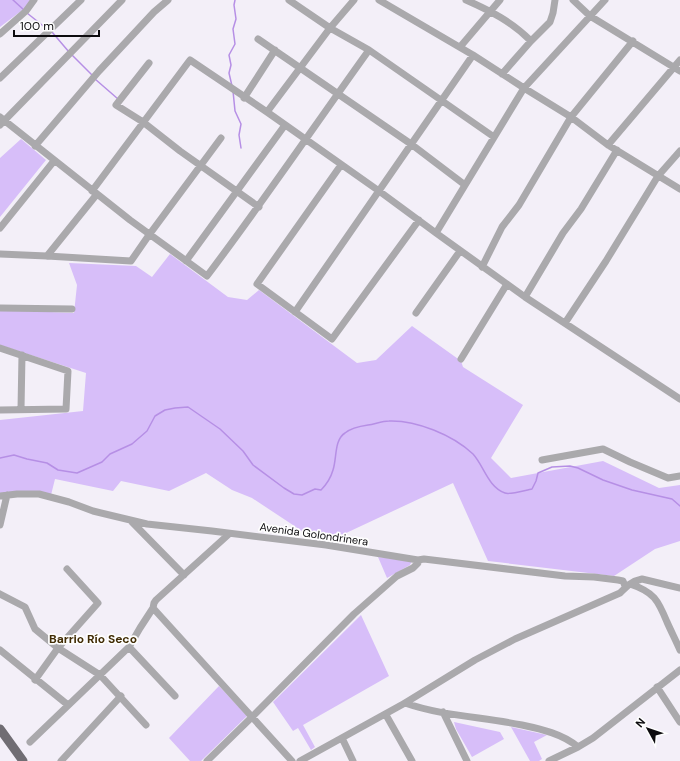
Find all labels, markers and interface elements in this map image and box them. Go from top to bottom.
scale bar [14,12,99,38]
text: 100 m [20,18,54,34]
street label: Avenida Golondrinera [259,519,369,549]
district label: Barrio Río Seco [49,631,137,647]
north arrow [628,709,668,749]
text: N [632,715,648,730]

